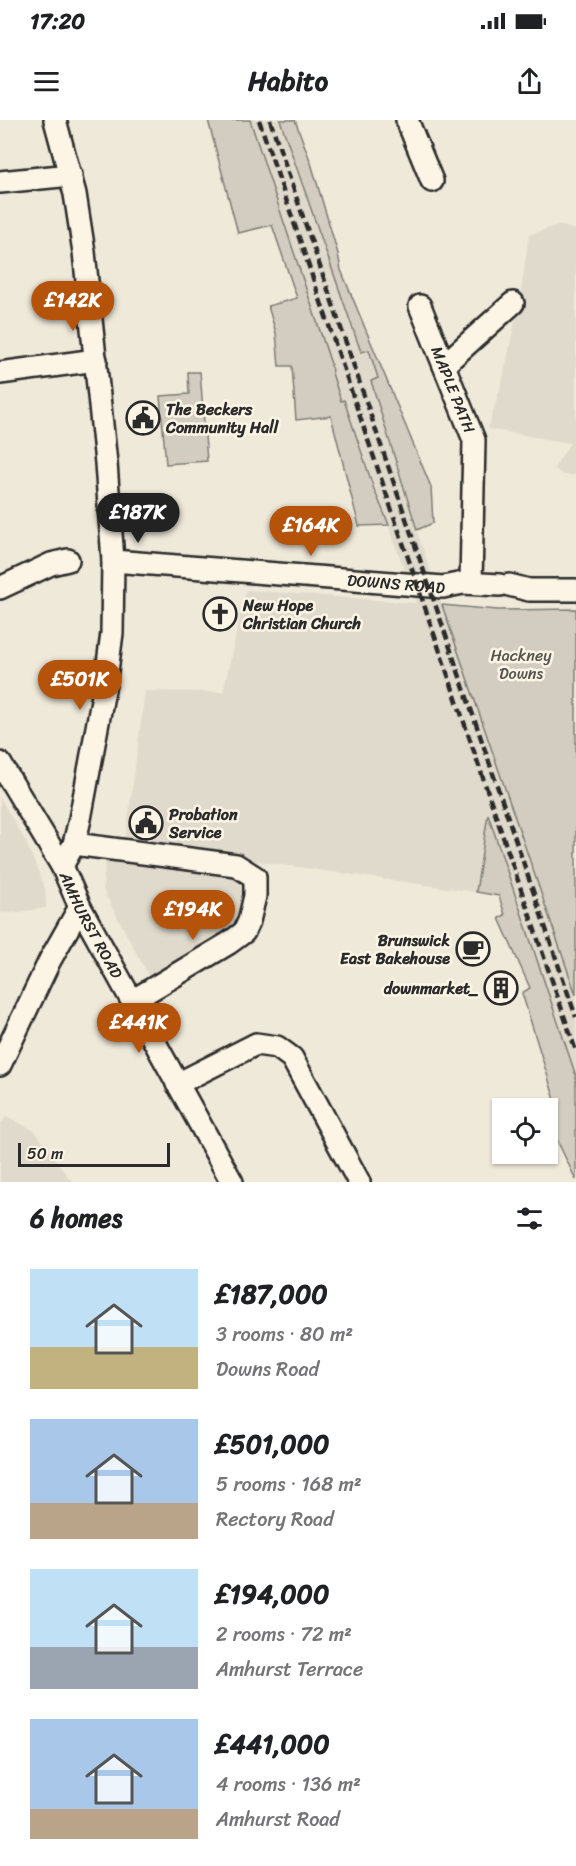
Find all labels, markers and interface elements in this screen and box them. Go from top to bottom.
text: 17:20 [30,2,85,41]
text: Habito [248,57,328,105]
icon: menu [30,65,63,98]
icon: share [513,65,546,98]
pin: £142K [31,281,115,332]
text: £142K [45,283,101,318]
street label: MAPLE PATH [423,342,484,438]
place label: The Beckers Community Hall [165,395,280,442]
public building icon: The Beckers Community Hall [125,400,161,436]
pin: £187K [96,493,180,544]
text: £187K [111,495,165,530]
pin: £164K [269,506,353,557]
text: £164K [283,508,339,543]
street label: DOWNS ROAD [346,565,447,602]
place label: New Hope Christian Church [242,591,362,638]
church icon: New Hope Christian Church [202,596,238,632]
park label: Hackney Downs [490,641,552,688]
pin: £501K [38,660,122,711]
text: £501K [52,662,108,697]
place label: Probation Service [168,800,238,847]
public building icon: Probation Service [128,805,164,841]
street label: AMHURST ROAD [51,866,131,984]
pin: £194K [151,890,235,941]
text: £194K [165,892,221,927]
place label: Brunswick East Bakehouse [340,926,450,973]
cafe icon: Brunswick East Bakehouse [455,931,491,967]
building icon: downmarket_ [483,970,519,1006]
place label: downmarket_ [384,974,478,1003]
pin: £441K [97,1003,181,1054]
text: £441K [111,1005,167,1040]
map controls [492,1098,558,1164]
button: locate [492,1098,558,1164]
text: 50 m [27,1139,63,1168]
scale bar [18,1140,170,1168]
text: 6 homes [30,1195,122,1241]
icon: filters [513,1202,546,1235]
text: £187,000 [216,1271,328,1317]
icon: home [78,1293,150,1365]
text: 3 rooms · 80 m² [216,1317,353,1352]
text: Downs Road [216,1352,319,1387]
text: £501,000 [216,1421,330,1467]
icon: home [78,1443,150,1515]
text: 5 rooms · 168 m² [216,1467,362,1502]
text: Rectory Road [216,1502,334,1537]
text: £194,000 [216,1571,329,1617]
icon: home [78,1593,150,1665]
text: 2 rooms · 72 m² [216,1617,352,1652]
text: Amhurst Terrace [216,1652,363,1687]
text: £441,000 [216,1721,330,1767]
icon: home [78,1743,150,1815]
text: 4 rooms · 136 m² [216,1767,361,1802]
text: Amhurst Road [216,1802,340,1837]

